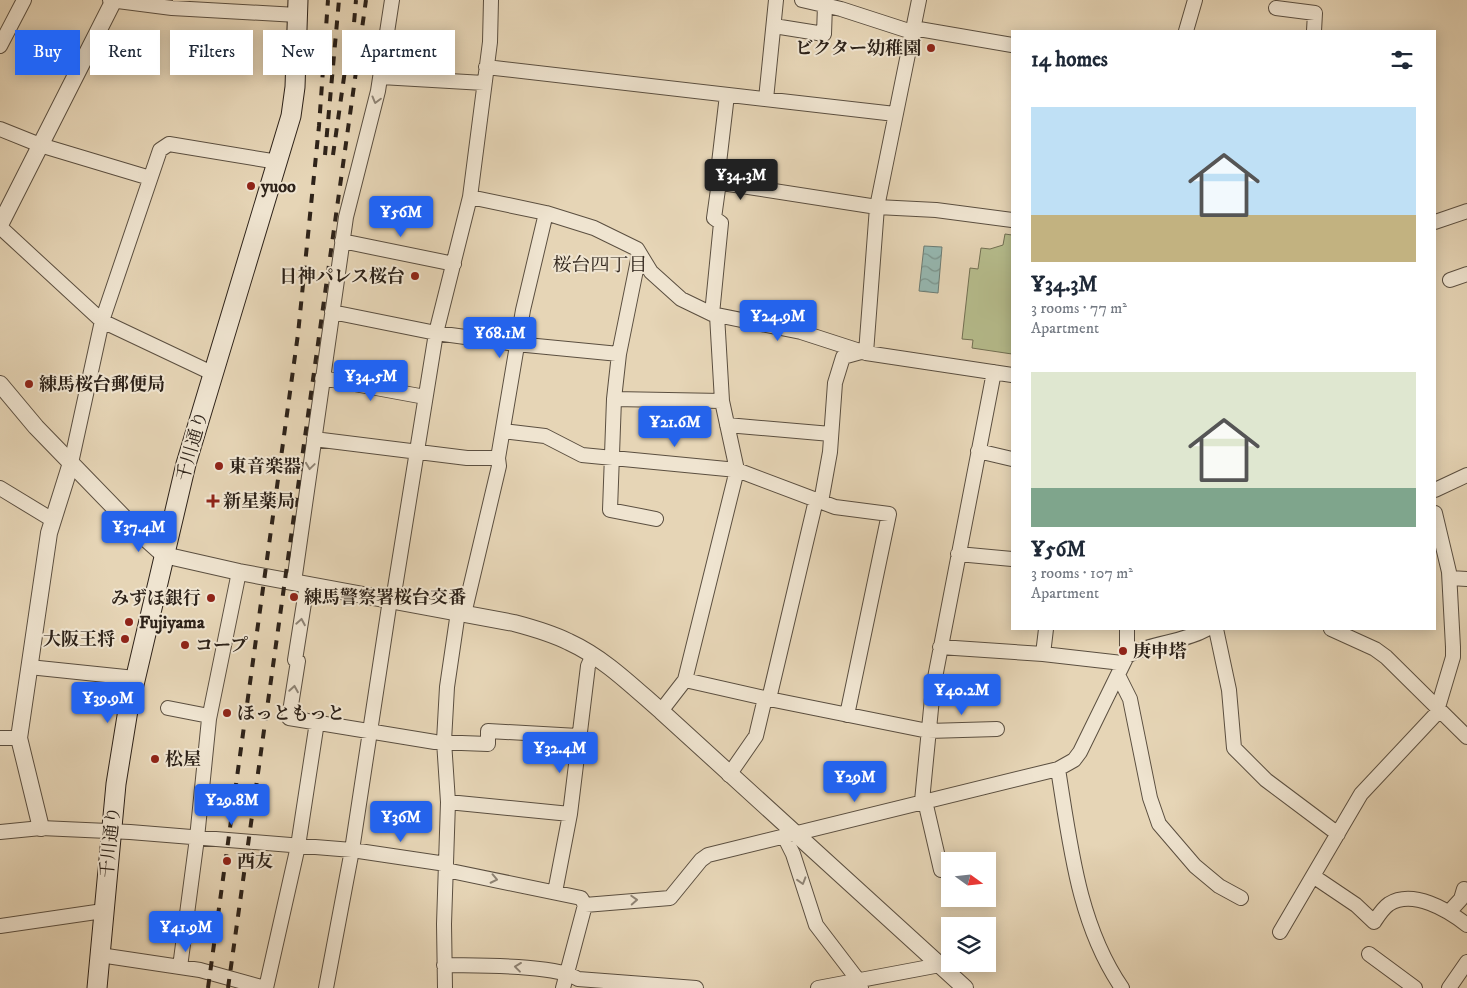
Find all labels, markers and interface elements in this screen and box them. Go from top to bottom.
chip: Buy [15,30,80,75]
chip: Rent [90,30,160,75]
chip: Filters [170,30,253,75]
chip: New [263,30,332,75]
chip: Apartment [342,30,455,75]
place label: ビクター幼稚園 [795,38,921,60]
marker: ビクター幼稚園 [925,42,937,54]
icon: filters [1388,46,1416,74]
text: 14 homes [1031,47,1108,73]
one-way arrow [371,95,382,104]
icon: home [1179,140,1269,230]
pin: ¥34.3M [700,158,782,201]
text: ¥34.3M [716,165,766,185]
place label: yuoo [260,176,296,198]
marker: yuoo [245,180,257,192]
pin: ¥56M [371,196,431,238]
text: ¥56M [380,202,422,222]
district label: 桜台四丁目 [552,254,648,277]
place label: 日神パレス桜台 [280,266,405,288]
marker: 日神パレス桜台 [409,270,421,282]
text: ¥34.3M [1031,272,1098,298]
text: 3 rooms · 77 m² [1031,298,1127,318]
pin: ¥24.9M [737,300,819,342]
text: ¥24.9M [751,306,805,326]
pin: ¥68.1M [459,316,541,359]
text: Apartment [1031,318,1099,338]
text: ¥68.1M [474,323,526,343]
pin: ¥34.5M [330,360,412,402]
text: ¥34.5M [345,366,397,386]
place label: 練馬桜台郵便局 [39,374,165,396]
marker: 練馬桜台郵便局 [23,378,35,390]
icon: home [1179,405,1269,495]
pin: ¥21.6M [634,406,716,448]
street label: 千川通り [172,409,213,484]
text: ¥21.6M [649,412,701,432]
place label: 東音楽器 [229,456,301,478]
marker: 東音楽器 [213,460,225,472]
one-way arrow [305,462,316,470]
place label: 新星薬局 [223,491,295,513]
marker: 新星薬局 [207,495,219,507]
pin: ¥37.4M [98,510,180,553]
text: ¥37.4M [113,517,165,537]
text: ¥56M [1031,537,1086,563]
text: 3 rooms · 107 m² [1031,563,1133,583]
text: Apartment [1031,583,1099,603]
place label: 練馬警察署桜台交番 [304,587,466,609]
place label: みずほ銀行 [111,588,201,610]
marker: 練馬警察署桜台交番 [288,591,300,603]
marker: みずほ銀行 [205,592,217,604]
place label: Fujiyama [139,612,205,634]
marker: Fujiyama [123,616,135,628]
one-way arrow [295,618,305,627]
place label: 大阪王将 [43,629,115,651]
marker: 大阪王将 [119,633,131,645]
place label: コープ [195,635,248,657]
marker: コープ [179,639,191,651]
place label: 庚申塔 [1133,641,1187,663]
marker: 庚申塔 [1117,645,1129,657]
pin: ¥40.2M [921,674,1003,716]
text: ¥40.2M [935,680,989,700]
pin: ¥39.9M [67,682,149,724]
one-way arrow [288,685,298,693]
text: ¥39.9M [82,688,134,708]
place label: ほっともっと [237,703,345,725]
marker: ほっともっと [221,707,233,719]
pin: ¥32.4M [519,732,601,774]
text: ¥32.4M [534,738,586,758]
place label: 松屋 [165,749,201,771]
marker: 松屋 [149,753,161,765]
pin: ¥29M [825,760,885,803]
text: ¥29M [834,767,876,787]
pin: ¥29.8M [191,784,273,826]
text: ¥29.8M [206,790,259,810]
pin: ¥36M [371,800,431,843]
street label: 千川通り [96,805,126,879]
text: ¥36M [381,807,421,827]
place label: 西友 [237,851,273,873]
north arrow [941,852,996,908]
map controls [941,852,996,972]
marker: 西友 [221,855,233,867]
one-way arrow [489,874,498,884]
one-way arrow [796,877,806,885]
one-way arrow [630,895,638,906]
pin: ¥41.9M [145,910,227,953]
text: ¥41.9M [160,917,212,937]
button: layers [941,917,996,972]
one-way arrow [513,962,521,973]

